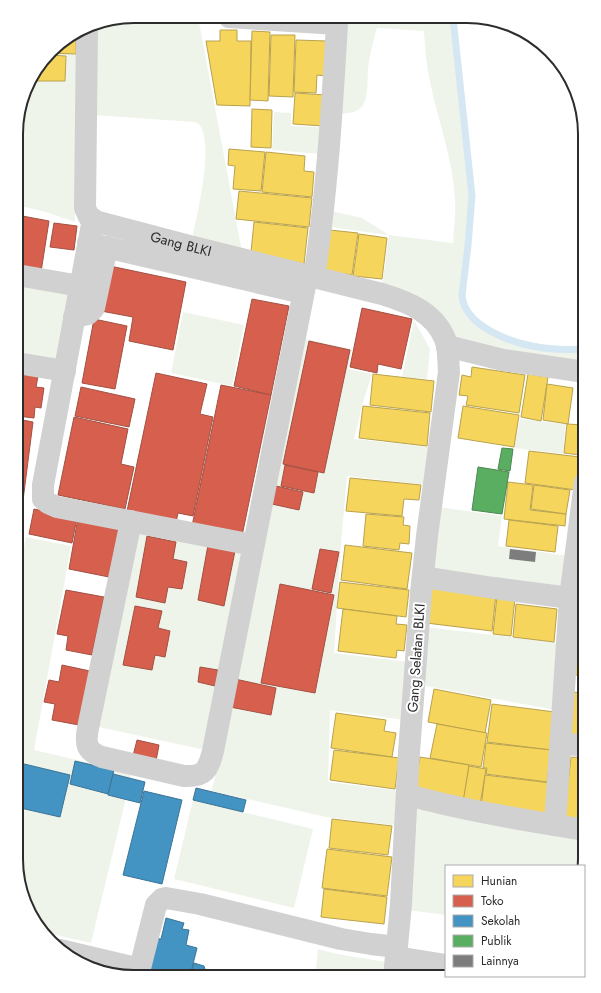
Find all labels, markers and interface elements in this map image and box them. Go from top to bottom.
street label: Gang BLKI [148,226,214,261]
street label: Gang Selatan BLKI [402,603,430,713]
legend [445,865,585,977]
text: Hunian [481,872,517,890]
text: Toko [481,892,504,910]
text: Sekolah [481,912,520,930]
text: Publik [481,932,512,950]
text: Lainnya [481,952,519,970]

